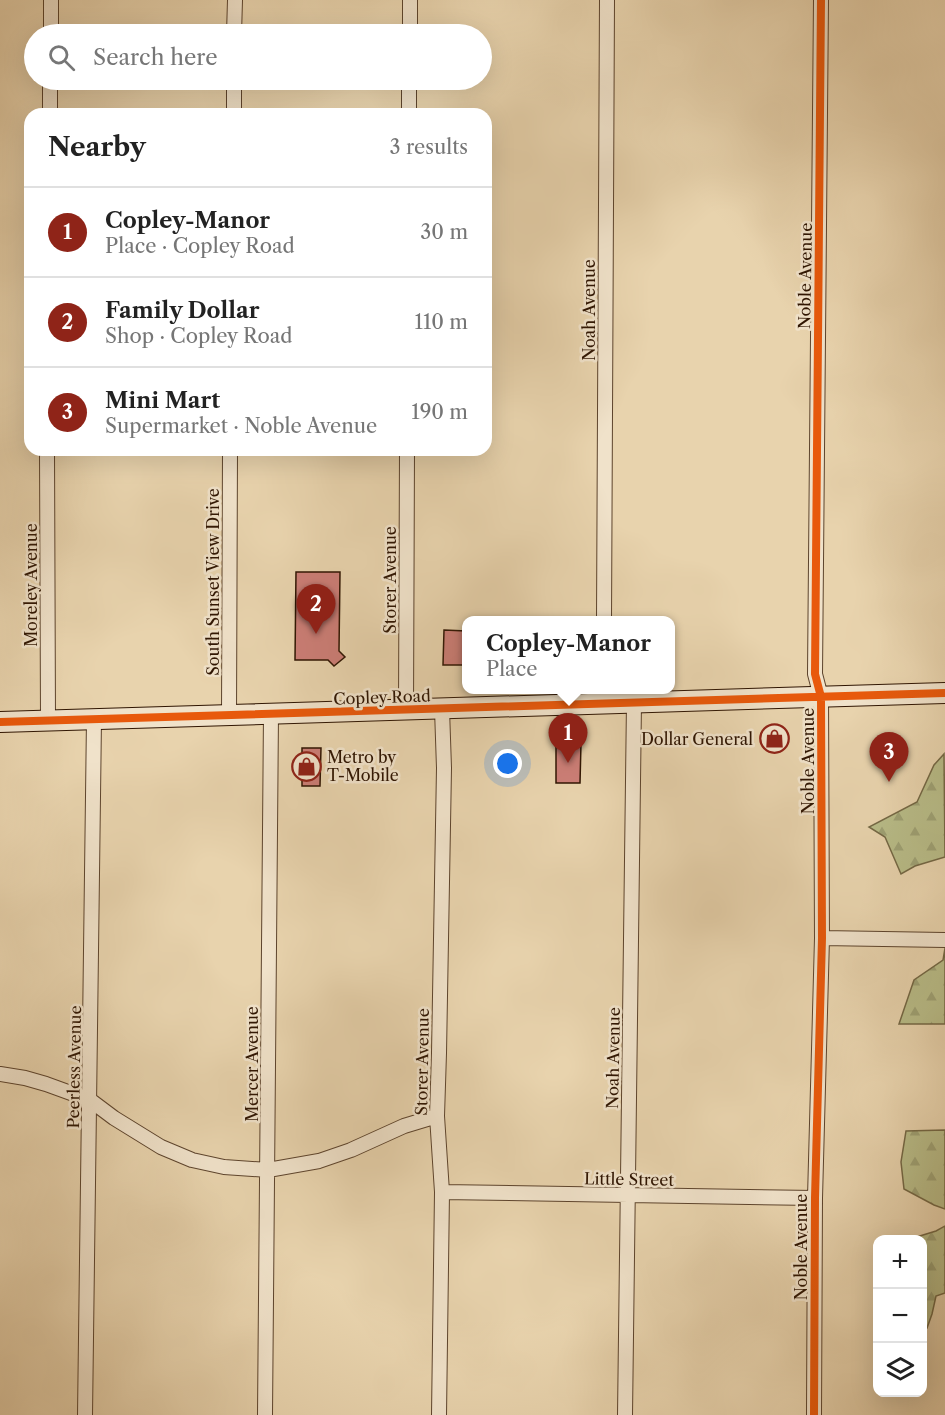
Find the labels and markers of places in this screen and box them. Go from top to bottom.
pin: 2 [296,584,336,634]
pin: 1 [548,714,588,763]
shop icon: Dollar General [758,723,790,755]
place label: Dollar General [641,729,753,749]
pin: 3 [870,732,908,782]
place label: Metro by T-Mobile [327,747,399,785]
shop icon: Metro by T-Mobile [290,750,322,782]

